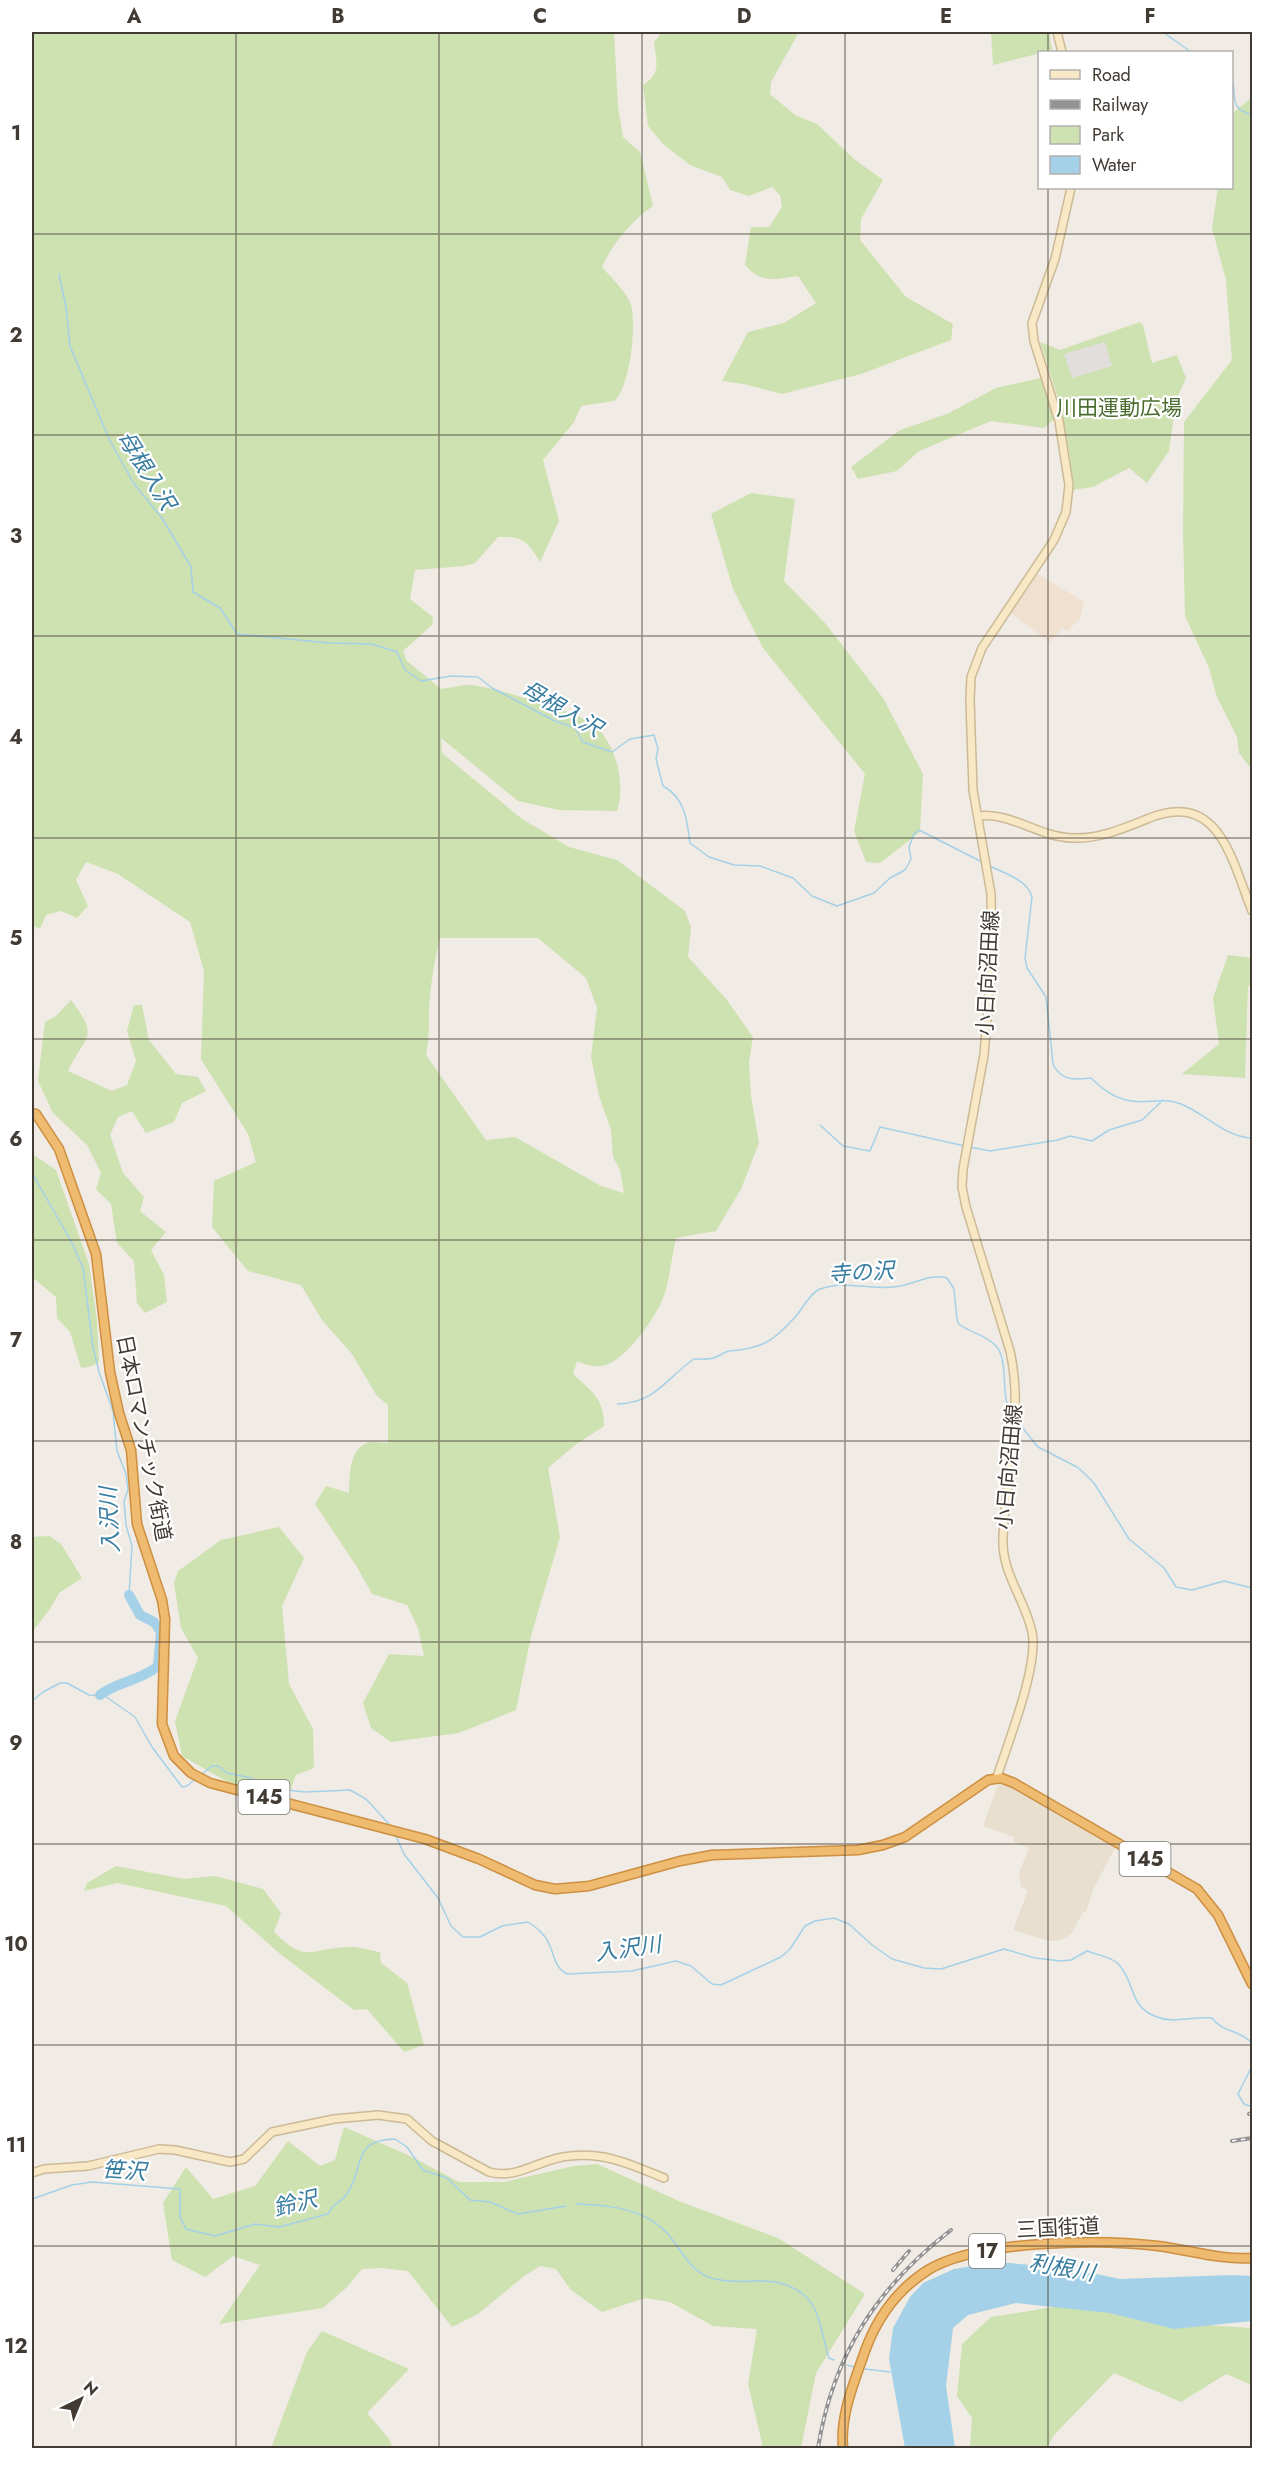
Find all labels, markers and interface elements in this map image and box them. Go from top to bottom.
text: A [126,2,142,31]
text: B [331,2,345,31]
text: C [533,2,547,31]
text: D [737,2,751,31]
text: E [940,2,952,31]
text: F [1144,2,1156,31]
legend [1038,51,1233,189]
text: Road [1092,62,1131,88]
text: Railway [1092,92,1148,118]
text: 1 [11,119,21,148]
text: Park [1092,122,1124,148]
text: Water [1092,152,1137,178]
text: 2 [9,321,23,350]
park label: 川田運動広場 [1056,393,1182,423]
water label: 母根入沢 [110,424,185,518]
text: 3 [10,522,22,551]
water label: 母根入沢 [516,672,611,745]
text: 4 [9,723,23,752]
street label: 小日向沼田線 [970,909,1006,1037]
text: 5 [10,924,23,953]
text: 6 [9,1125,23,1154]
water label: 寺の沢 [827,1254,898,1290]
text: 7 [10,1326,23,1355]
street label: 日本ロマンチック街道 [109,1332,179,1544]
street label: 小日向沼田線 [989,1403,1029,1531]
water label: 入沢川 [91,1484,127,1554]
text: 8 [10,1528,22,1557]
text: 9 [9,1729,23,1758]
road number: 145 [238,1780,290,1814]
road number: 145 [1120,1842,1170,1876]
water label: 入沢川 [593,1927,665,1968]
text: 10 [4,1930,28,1959]
text: 11 [6,2131,26,2160]
water label: 笹沢 [101,2153,150,2188]
water label: 鈴沢 [270,2181,323,2224]
street label: 三国街道 [1015,2211,1101,2245]
road number: 17 [969,2234,1005,2268]
water label: 利根川 [1027,2246,1099,2289]
text: 12 [4,2332,28,2361]
north arrow [51,2369,111,2429]
text: N [78,2376,103,2401]

